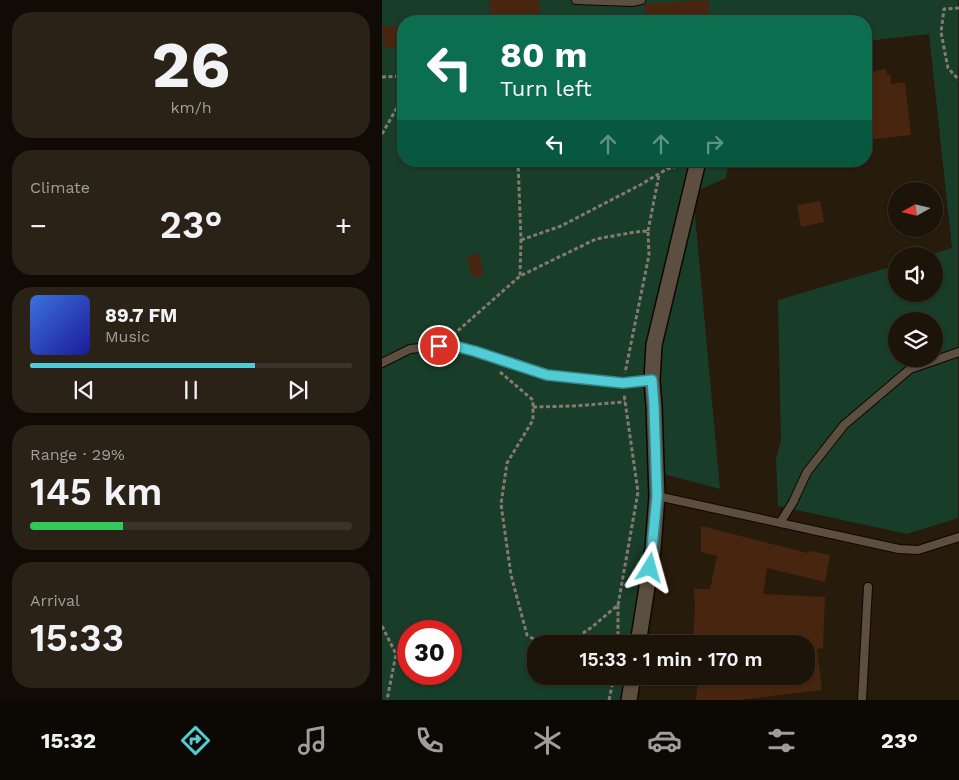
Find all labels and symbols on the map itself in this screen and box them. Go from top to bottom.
north arrow [888,182,943,238]
pin [418,325,460,367]
position arrow [623,541,675,593]
speed limit sign: 30 [397,620,462,685]

